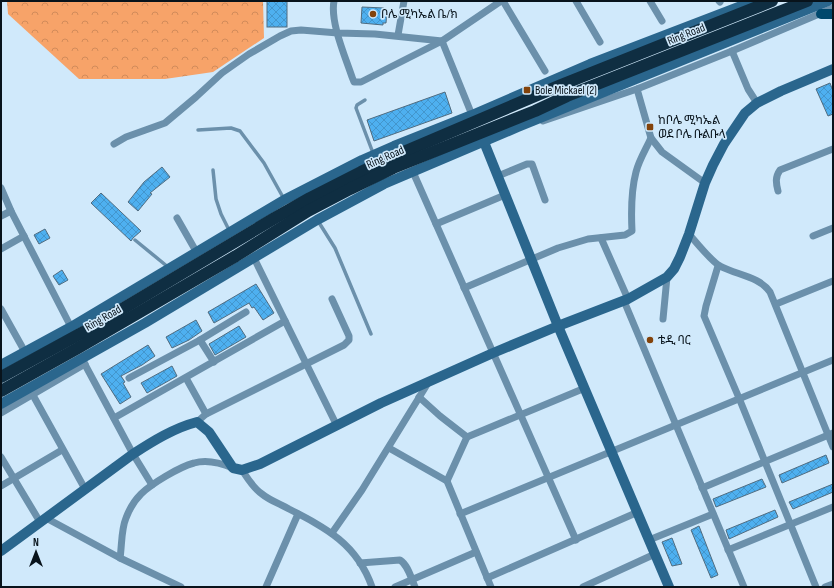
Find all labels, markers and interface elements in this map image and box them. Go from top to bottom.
place label: ቦሌ ሚካኤል ቤ/ክ [381,7,458,22]
marker: ቦሌ ሚካኤል ቤ/ክ [368,9,378,19]
street label: Ring Road [665,20,707,49]
place label: Bole Mickael (2) [535,83,597,98]
marker: Bole Mickael (2) [522,85,532,95]
place label: ከቦሌ ሚካኤል ወደ ቦሌ ቡልቡላ [658,113,726,142]
marker: ከቦሌ ሚካኤል ወደ ቦሌ ቡልቡላ [645,122,655,132]
street label: Ring Road [364,143,406,172]
street label: Ring Road [82,302,124,335]
place label: ቴዲ ባር [658,333,691,348]
marker: ቴዲ ባር [645,335,655,345]
north arrow [16,532,56,572]
text: N [33,536,39,549]

